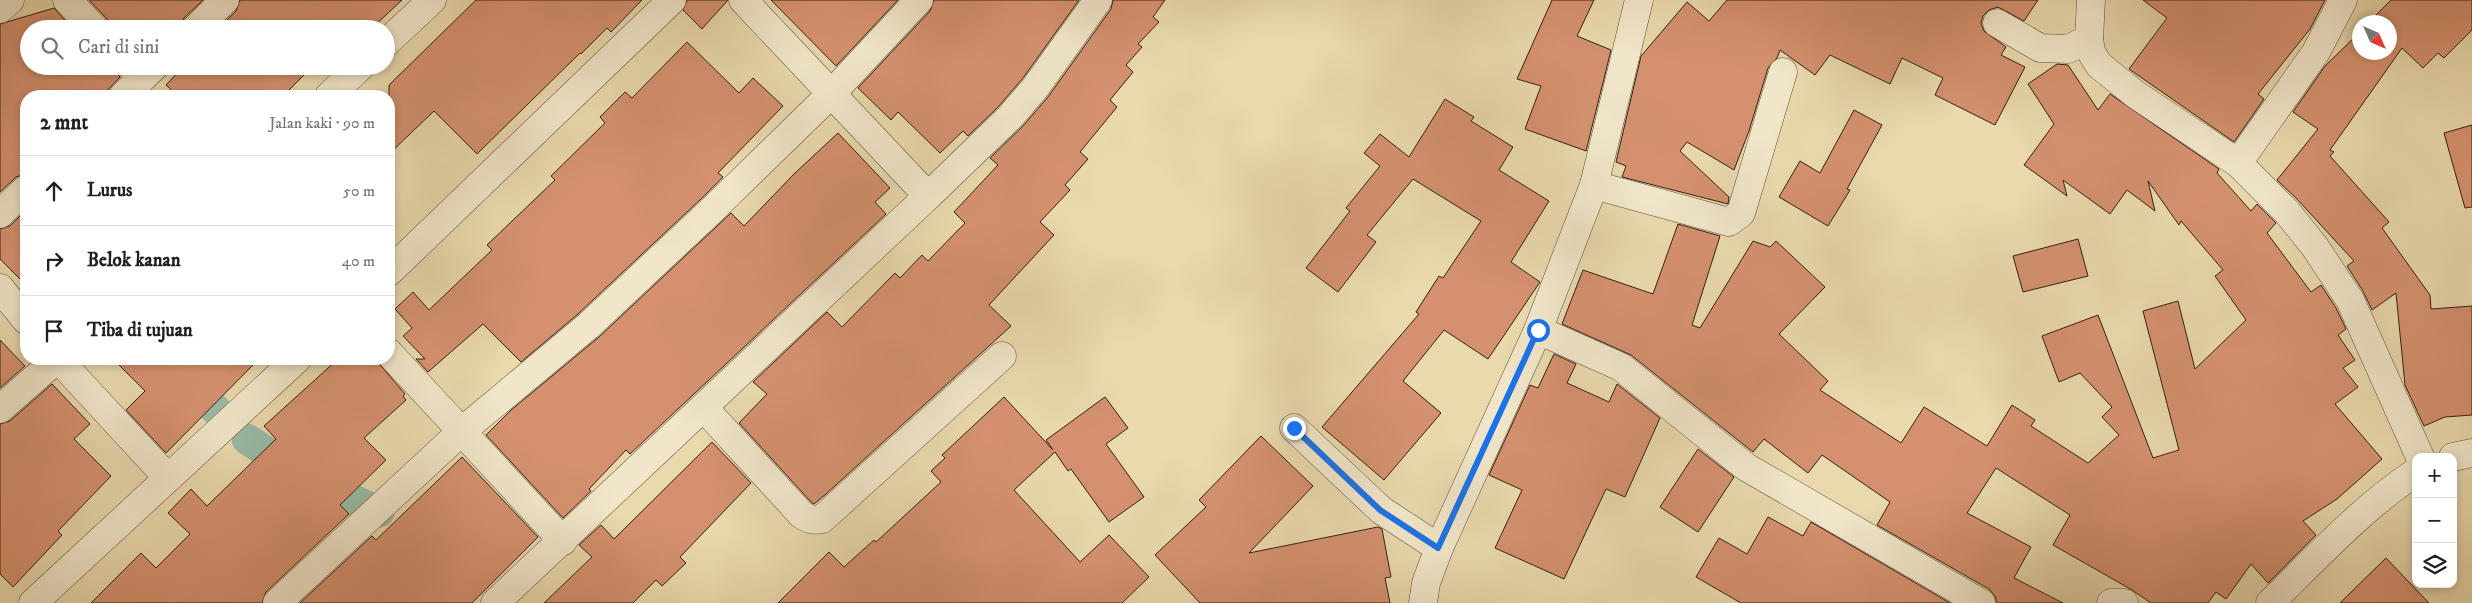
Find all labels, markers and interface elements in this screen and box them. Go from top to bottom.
north arrow [2352,15,2397,60]
search box [20,20,395,75]
icon: search [38,34,66,62]
text: Cari di sini [78,36,159,59]
text: 2 mnt [40,110,88,136]
text: Jalan kaki · 90 m [269,113,375,133]
icon: ahead [40,177,68,205]
text: Lurus [87,179,132,202]
text: 50 m [343,181,375,201]
icon: right [40,247,68,275]
text: Belok kanan [87,249,181,272]
text: 40 m [342,251,375,271]
icon: arrive [40,317,68,345]
text: Tiba di tujuan [87,319,193,342]
route start [1527,319,1550,342]
route end [1283,417,1306,440]
map controls [2412,453,2457,588]
button: + [2412,453,2457,498]
button: − [2412,498,2457,543]
button: layers [2412,543,2457,588]

